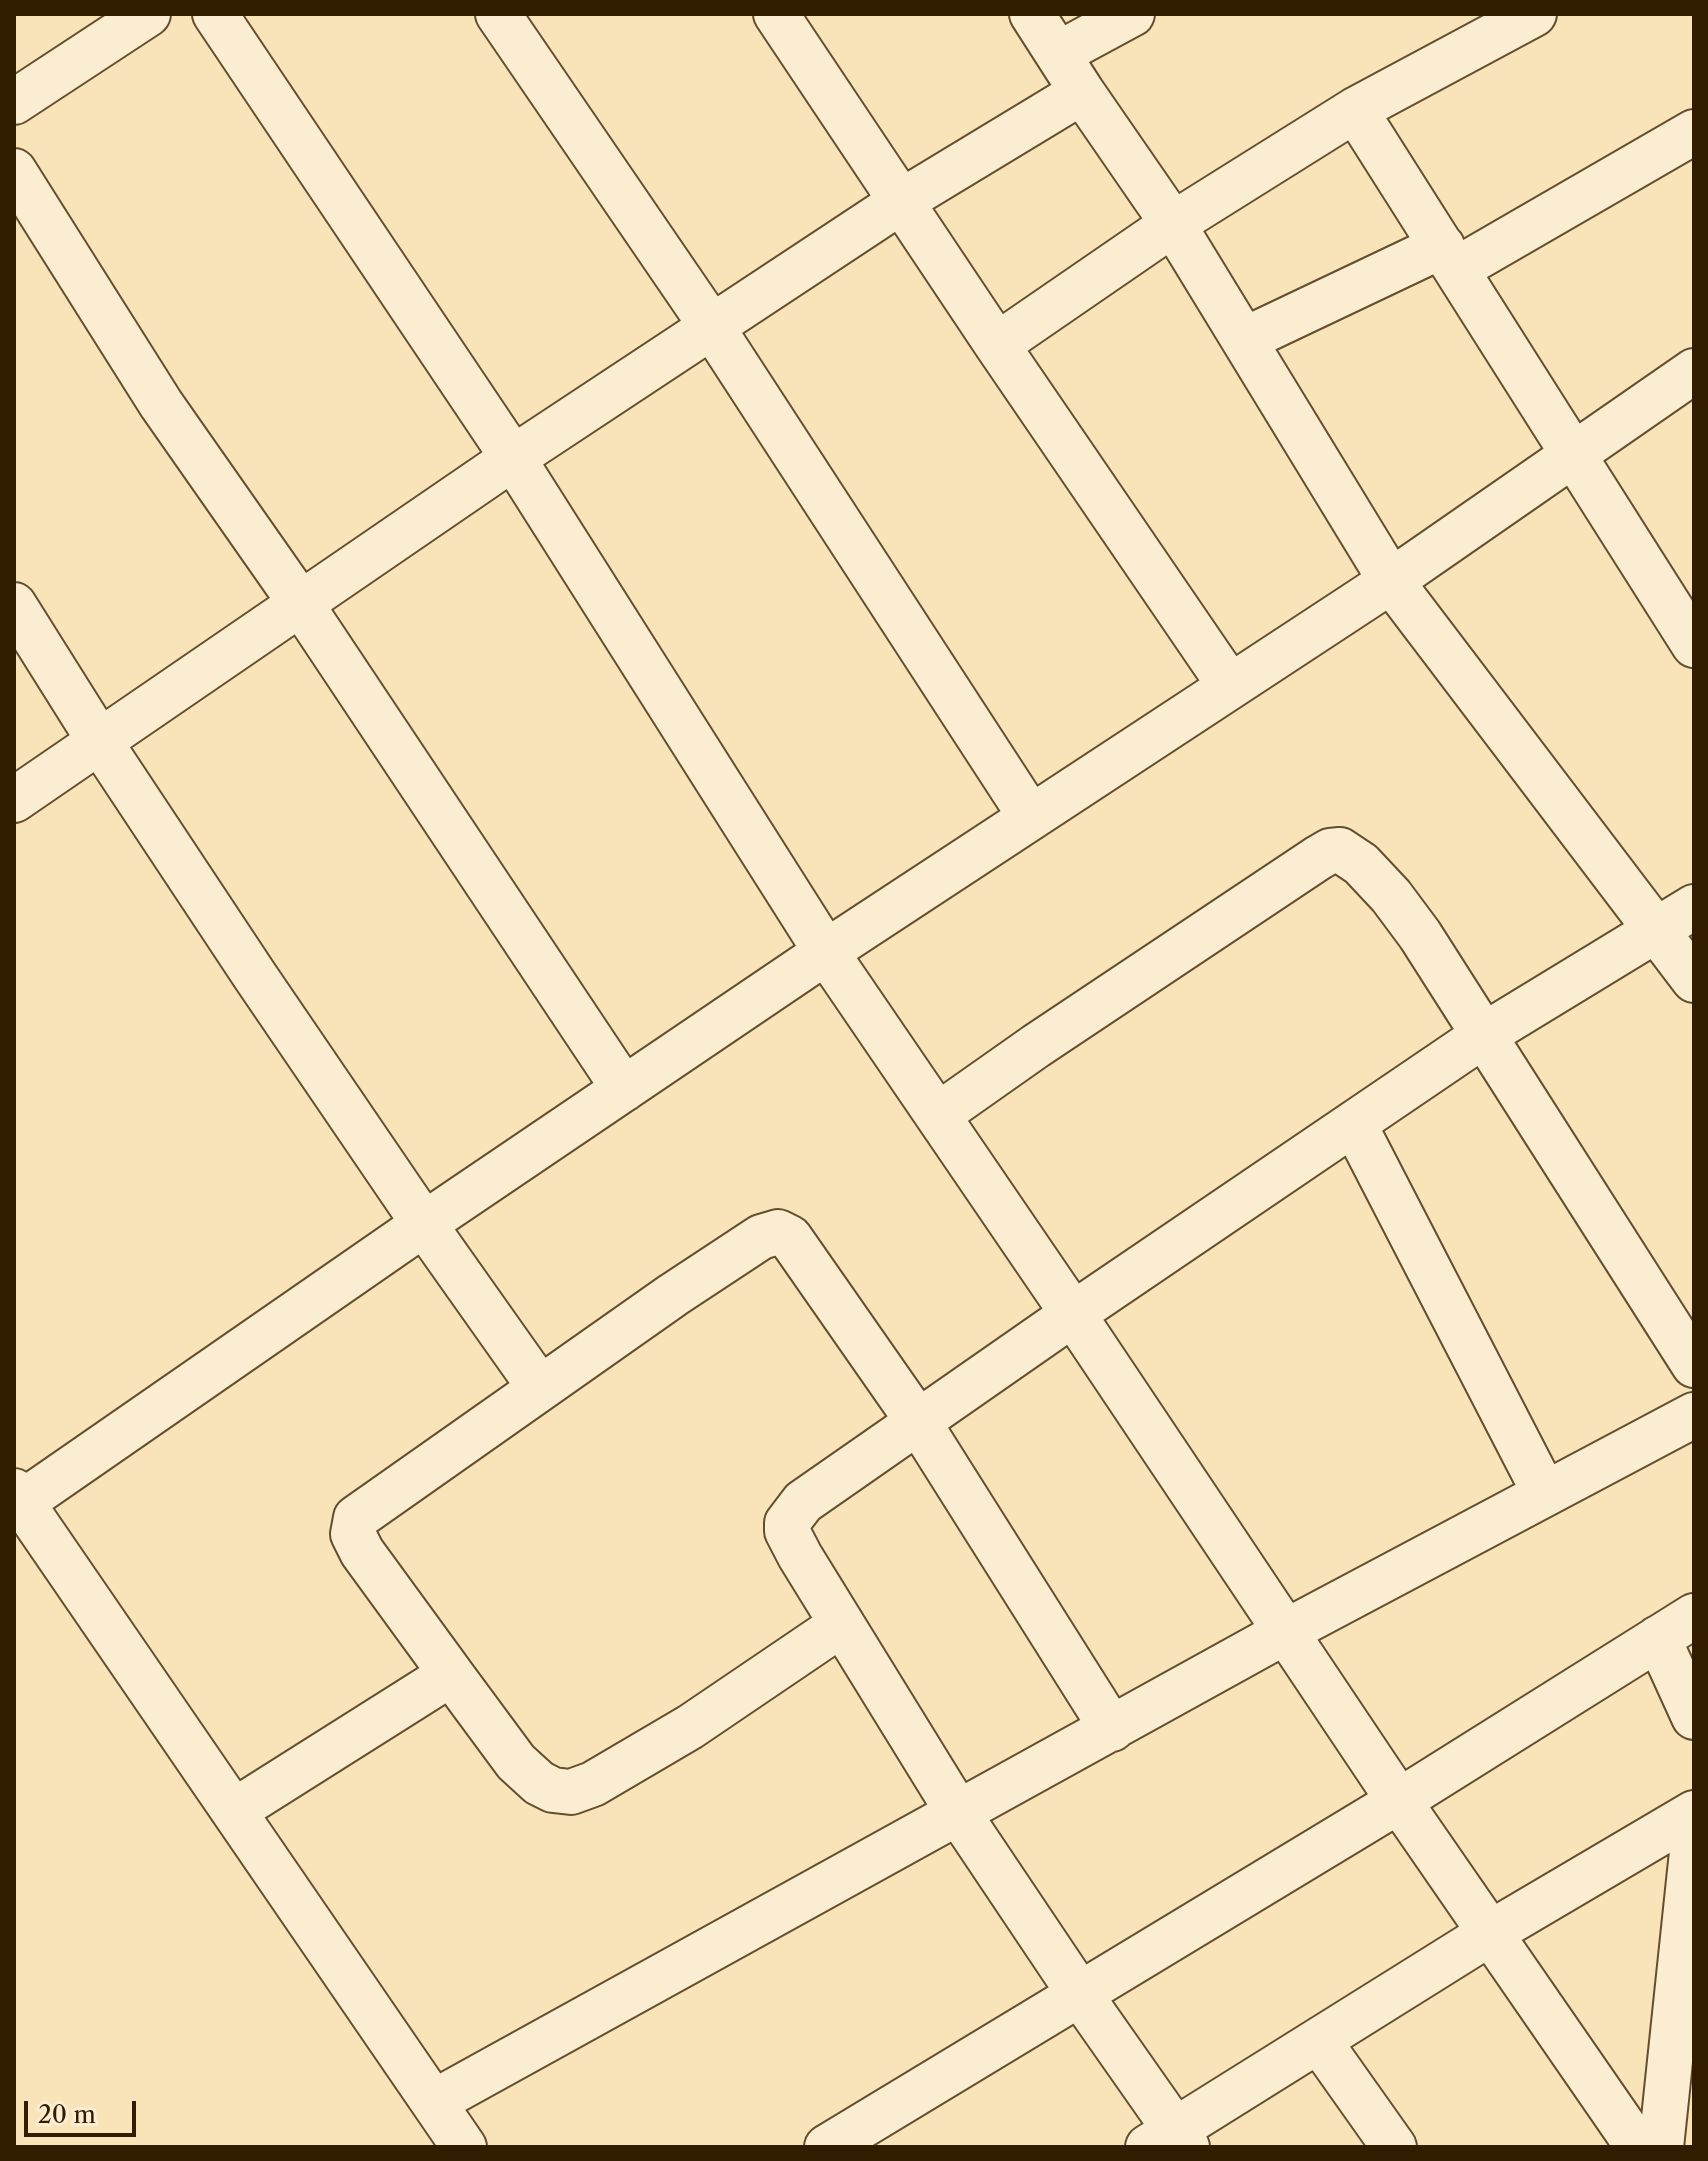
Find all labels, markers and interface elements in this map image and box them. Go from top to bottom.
scale bar [28,2085,140,2135]
text: 20 m [38,2100,96,2129]

